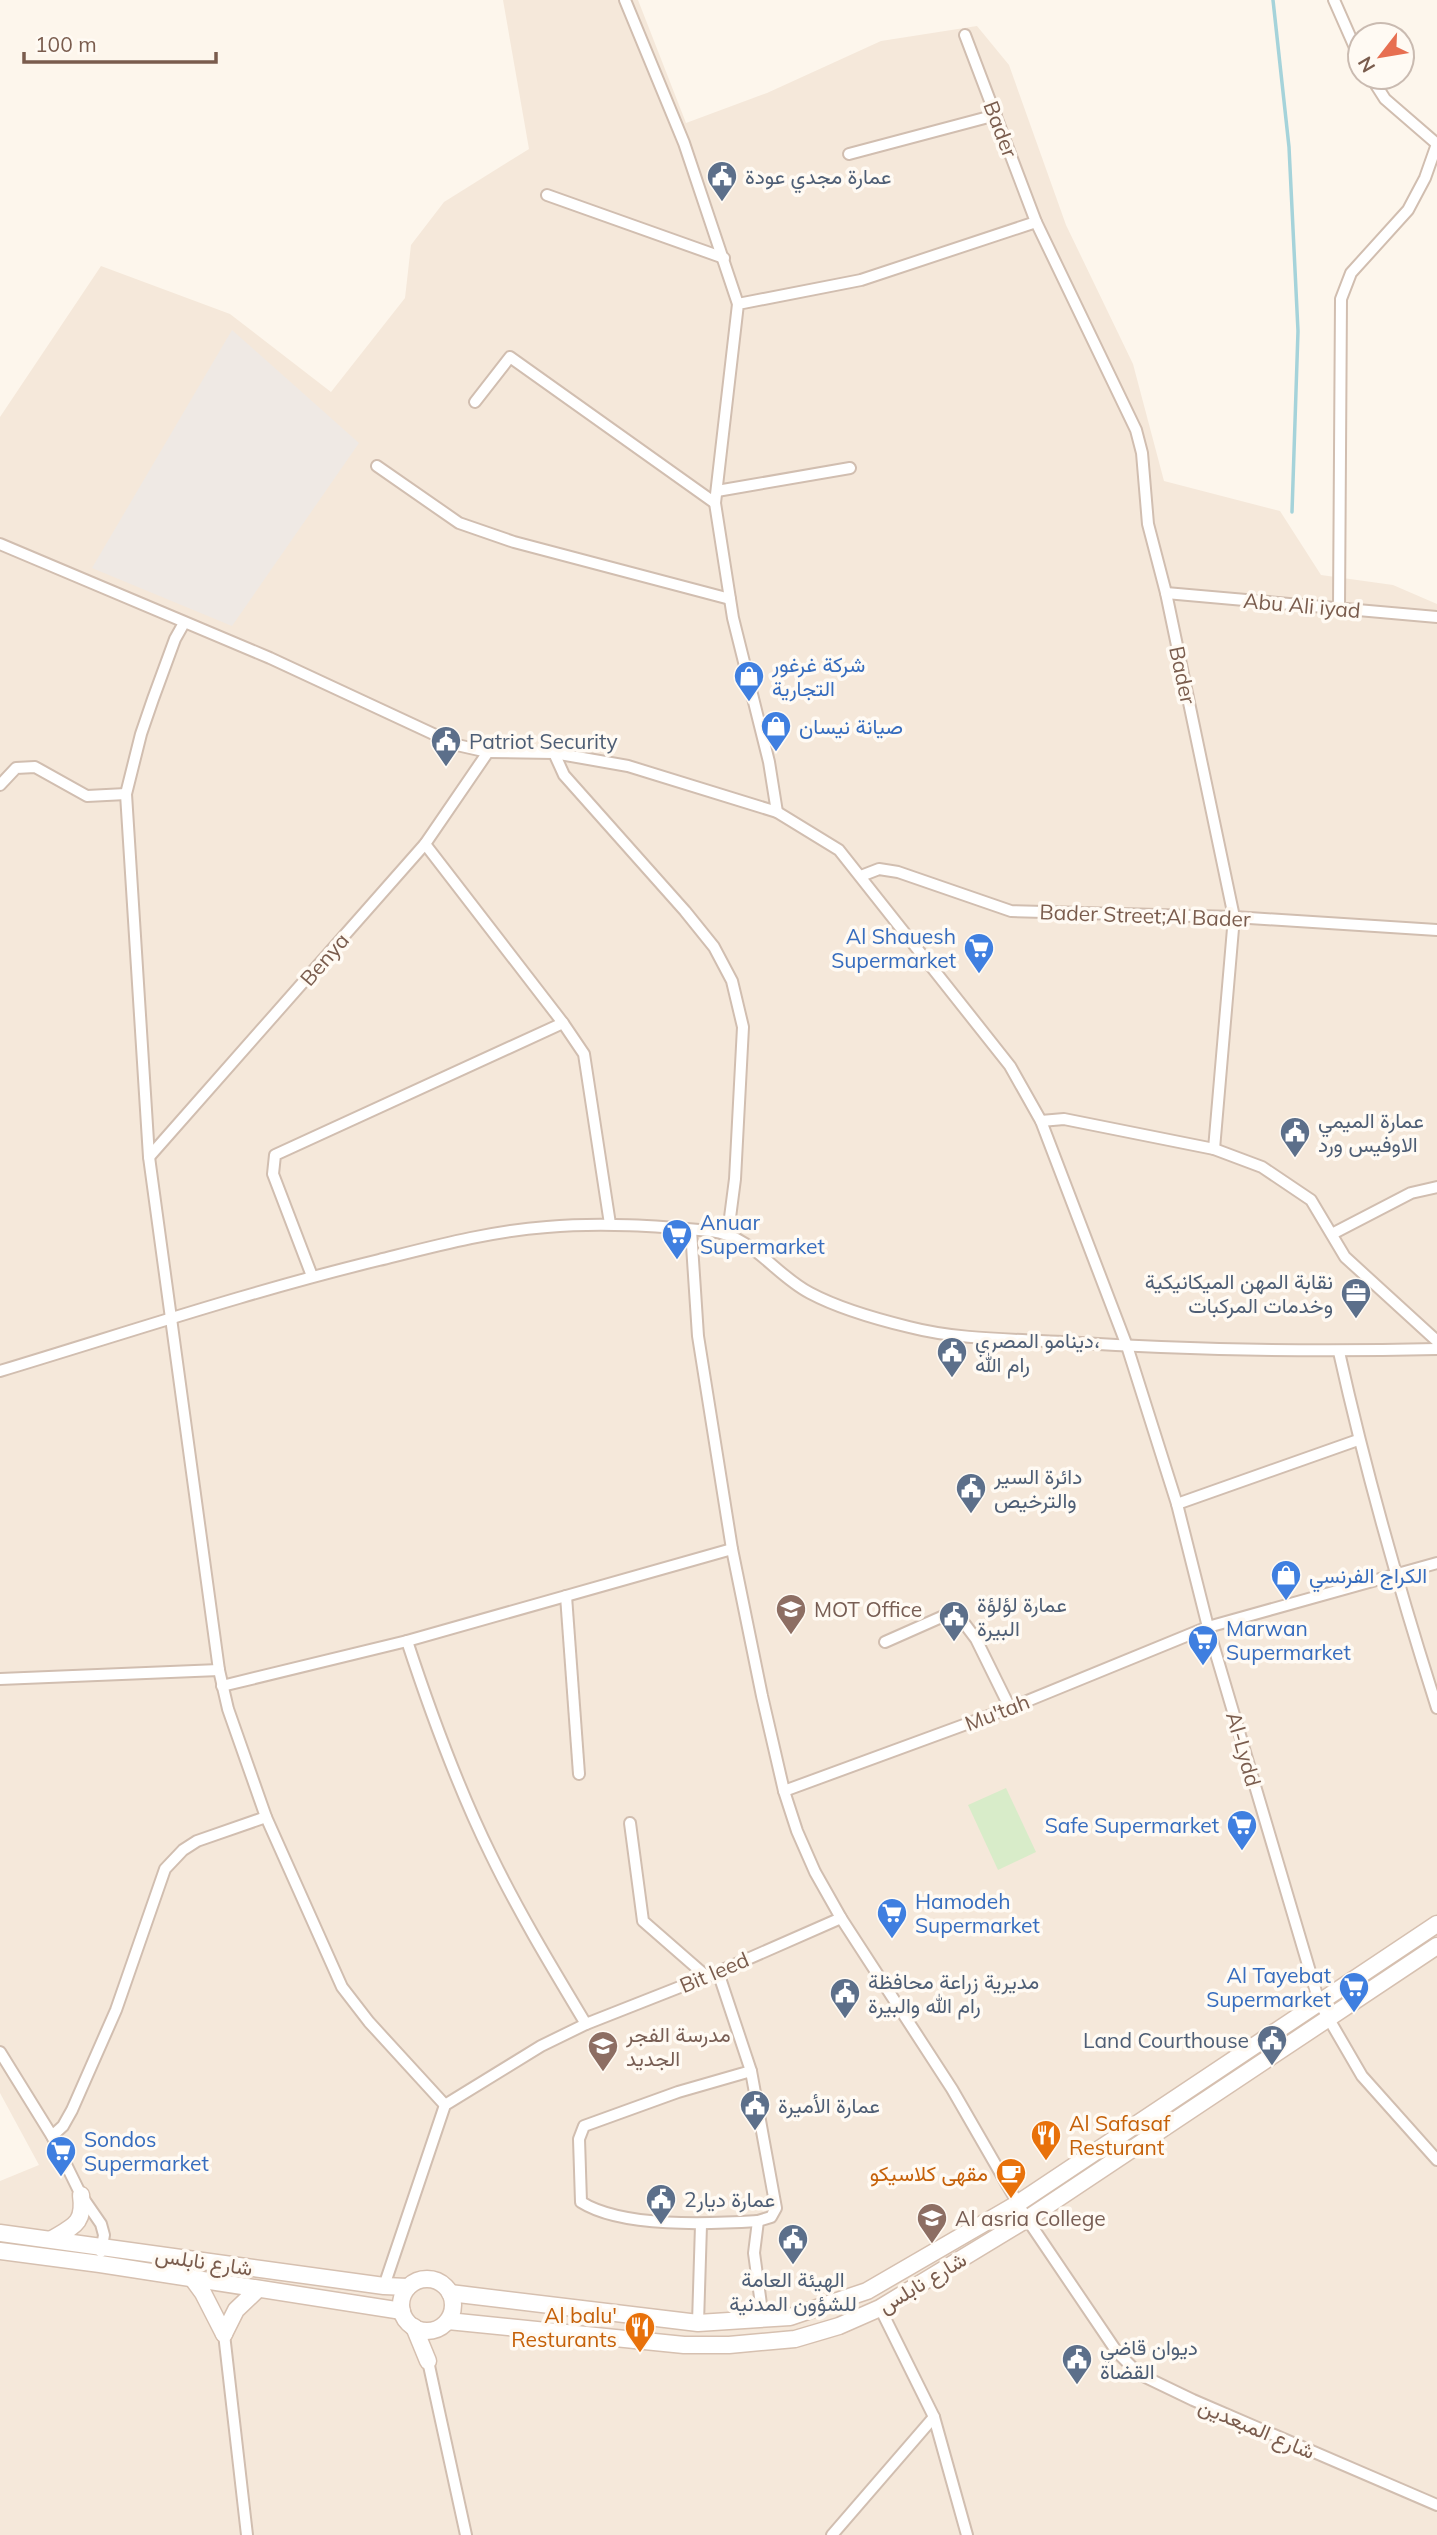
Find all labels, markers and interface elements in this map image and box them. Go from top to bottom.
scale bar [24,21,217,65]
north arrow [1346,21,1416,91]
text: 100 m [35,31,97,57]
text: N [1352,52,1380,77]
street label: Bader [978,97,1024,161]
public building icon: عمارة مجدي عودة [705,159,739,203]
place label: عمارة مجدي عودة [745,163,891,194]
street label: Abu Ali iyad [1242,587,1362,623]
street label: Bader [1164,644,1202,707]
place label: شركة غرغور التجارية [771,651,865,702]
shop icon: شركة غرغور التجارية [732,659,766,703]
shop icon: صيانة نيسان [759,709,793,753]
place label: صيانة نيسان [799,713,903,739]
public building icon: Patriot Security [429,724,463,768]
place label: Patriot Security [469,728,618,754]
street label: Bader Street;Al Bader [1039,898,1251,932]
place label: Al Shauesh Supermarket [831,923,956,973]
street label: Benya [294,927,354,991]
supermarket icon: Al Shauesh Supermarket [962,931,996,975]
place label: عمارة الميمي الاوفيس ورد [1318,1107,1424,1158]
public building icon: عمارة الميمي الاوفيس ورد [1278,1115,1312,1159]
place label: Anuar Supermarket [700,1209,825,1259]
supermarket icon: Anuar Supermarket [660,1217,694,1261]
place label: نقابة المهن الميكانيكية وخدمات المركبات [1145,1268,1333,1319]
office icon: نقابة المهن الميكانيكية وخدمات المركبات [1339,1276,1373,1320]
place label: دينامو المصري، رام الله [975,1327,1100,1379]
public building icon: دينامو المصري، رام الله [935,1335,969,1379]
place label: دائرة السير والترخيص [993,1463,1082,1514]
public building icon: دائرة السير والترخيص [954,1471,988,1515]
shop icon: الكراج الفرنسي [1269,1558,1303,1602]
place label: الكراج الفرنسي [1309,1562,1427,1593]
place label: عمارة لؤلؤة البيرة [977,1591,1067,1642]
school or university icon: MOT Office [774,1592,808,1636]
place label: MOT Office [814,1596,922,1622]
public building icon: عمارة لؤلؤة البيرة [937,1599,971,1643]
place label: Marwan Supermarket [1226,1615,1351,1665]
supermarket icon: Marwan Supermarket [1186,1623,1220,1667]
street label: Mu'tah [961,1688,1033,1736]
street label: Al-Lydd [1221,1709,1267,1789]
supermarket icon: Safe Supermarket [1225,1808,1259,1852]
place label: Safe Supermarket [1045,1812,1219,1838]
place label: Hamodeh Supermarket [915,1888,1040,1938]
supermarket icon: Hamodeh Supermarket [875,1896,909,1940]
street label: Bit leed [676,1946,752,1998]
place label: Al Tayebat Supermarket [1206,1962,1331,2012]
place label: مديرية زراعة محافظة رام الله والبيرة [868,1968,1039,2020]
supermarket icon: Al Tayebat Supermarket [1337,1970,1371,2014]
public building icon: مديرية زراعة محافظة رام الله والبيرة [828,1976,862,2020]
place label: مدرسة الفجر الجديد [625,2021,731,2071]
public building icon: Land Courthouse [1255,2023,1289,2067]
place label: Land Courthouse [1083,2027,1249,2053]
school or university icon: مدرسة الفجر الجديد [586,2029,620,2073]
public building icon: عمارة الأميرة [738,2088,772,2132]
place label: عمارة الأميرة [778,2092,880,2119]
place label: Al Safasaf Resturant [1069,2110,1171,2160]
restaurant icon: Al Safasaf Resturant [1029,2118,1063,2162]
place label: Sondos Supermarket [84,2126,209,2176]
supermarket icon: Sondos Supermarket [44,2134,78,2178]
cafe icon: مقهی كلاسيكو [994,2156,1028,2200]
place label: مقهی كلاسيكو [870,2160,988,2187]
public building icon: عمارة ديار2 [644,2182,678,2226]
place label: عمارة ديار2 [684,2186,775,2213]
school or university icon: Al asria College [915,2201,949,2245]
place label: Al asria College [955,2205,1106,2231]
public building icon: الهيئة العامة للشؤون المدنية [776,2222,810,2266]
street label: شارع نابلس [153,2241,254,2283]
street label: شارع نابلس [873,2246,972,2320]
place label: الهيئة العامة للشؤون المدنية [729,2266,857,2317]
place label: Al balu' Resturants [511,2302,617,2352]
restaurant icon: Al balu' Resturants [623,2310,657,2354]
place label: ديوان قاضي القضاة [1100,2334,1198,2384]
public building icon: ديوان قاضي القضاة [1060,2342,1094,2386]
street label: شارع المبعدين [1194,2392,1319,2466]

